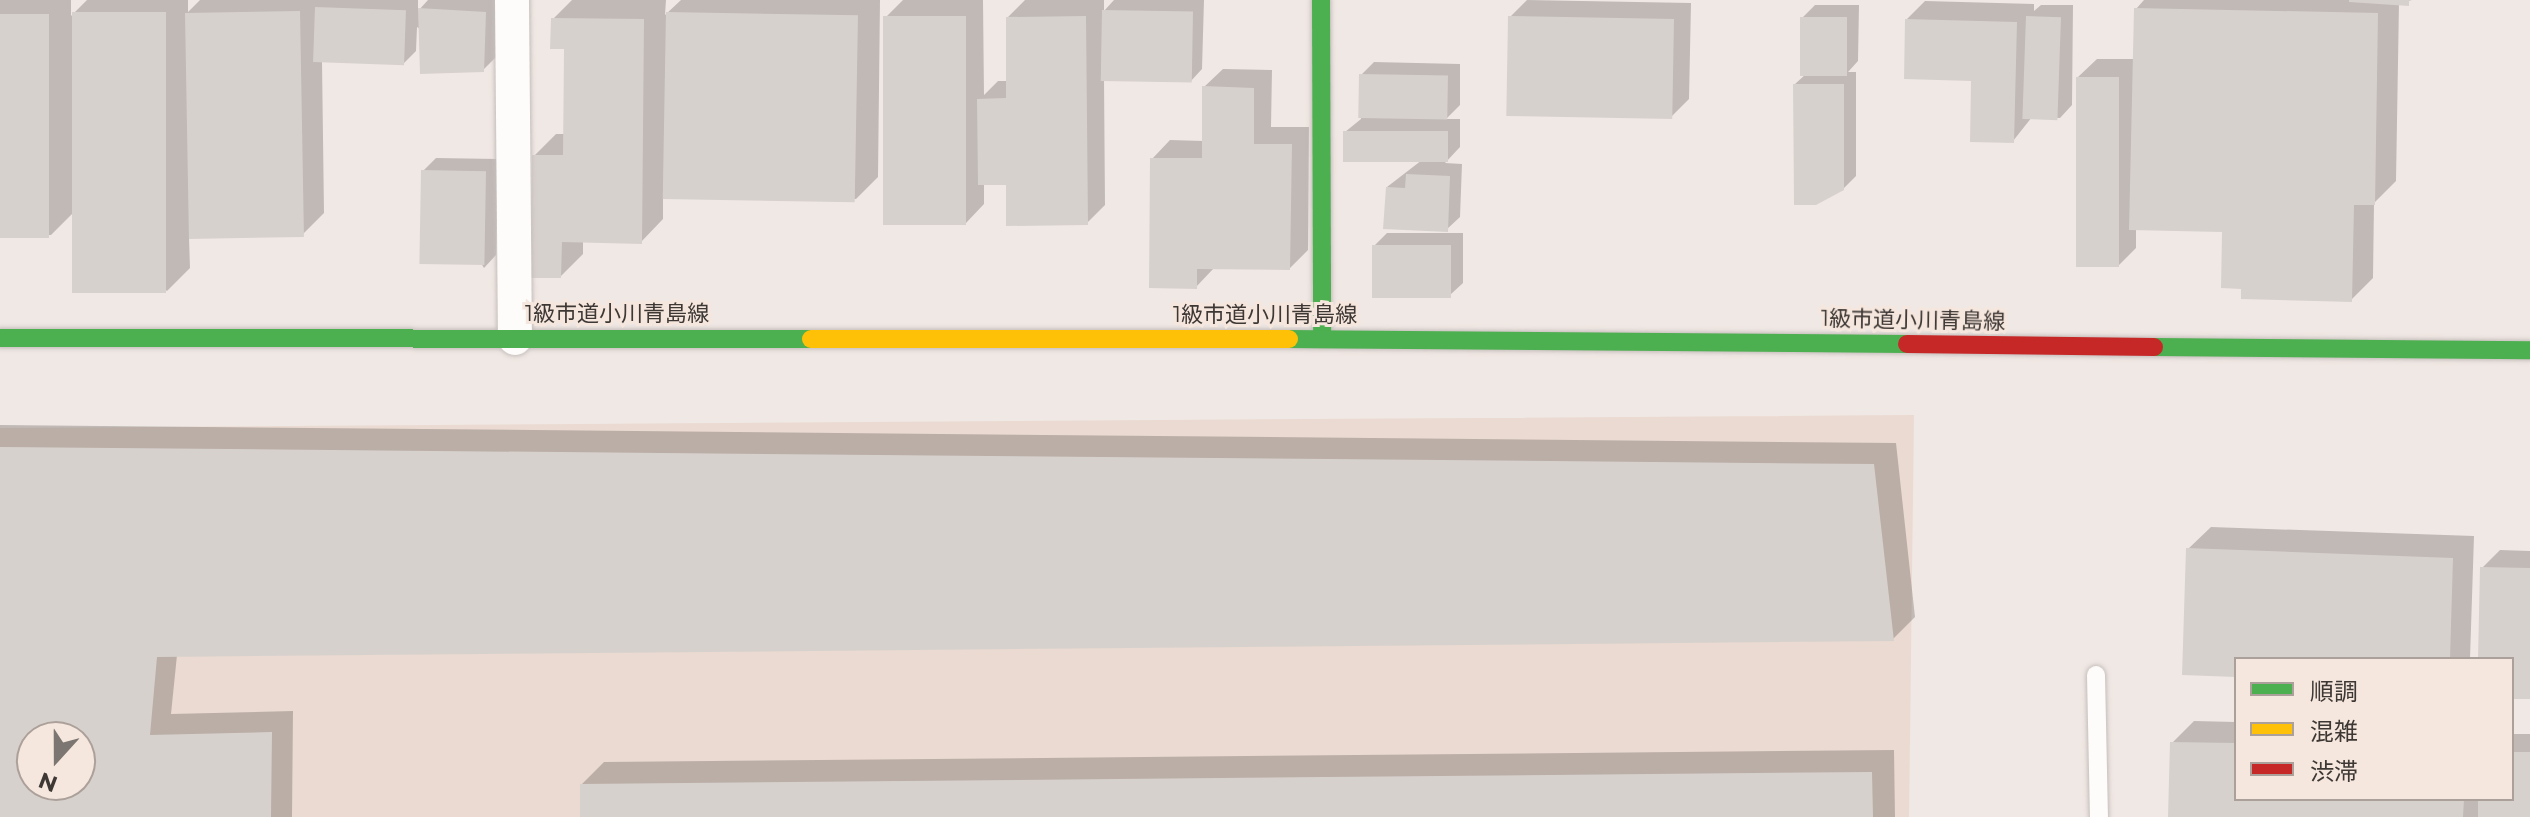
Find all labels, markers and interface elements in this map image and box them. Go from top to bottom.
street label: 1級市道小川青島線 [525,301,709,327]
street label: 1級市道小川青島線 [1173,302,1357,328]
street label: 1級市道小川青島線 [1821,305,2005,335]
legend [2234,657,2514,801]
text: 順調 [2310,677,2358,706]
text: 混雑 [2310,717,2358,746]
north arrow [16,721,96,801]
text: 渋滞 [2310,757,2358,786]
text: N [35,766,61,798]

